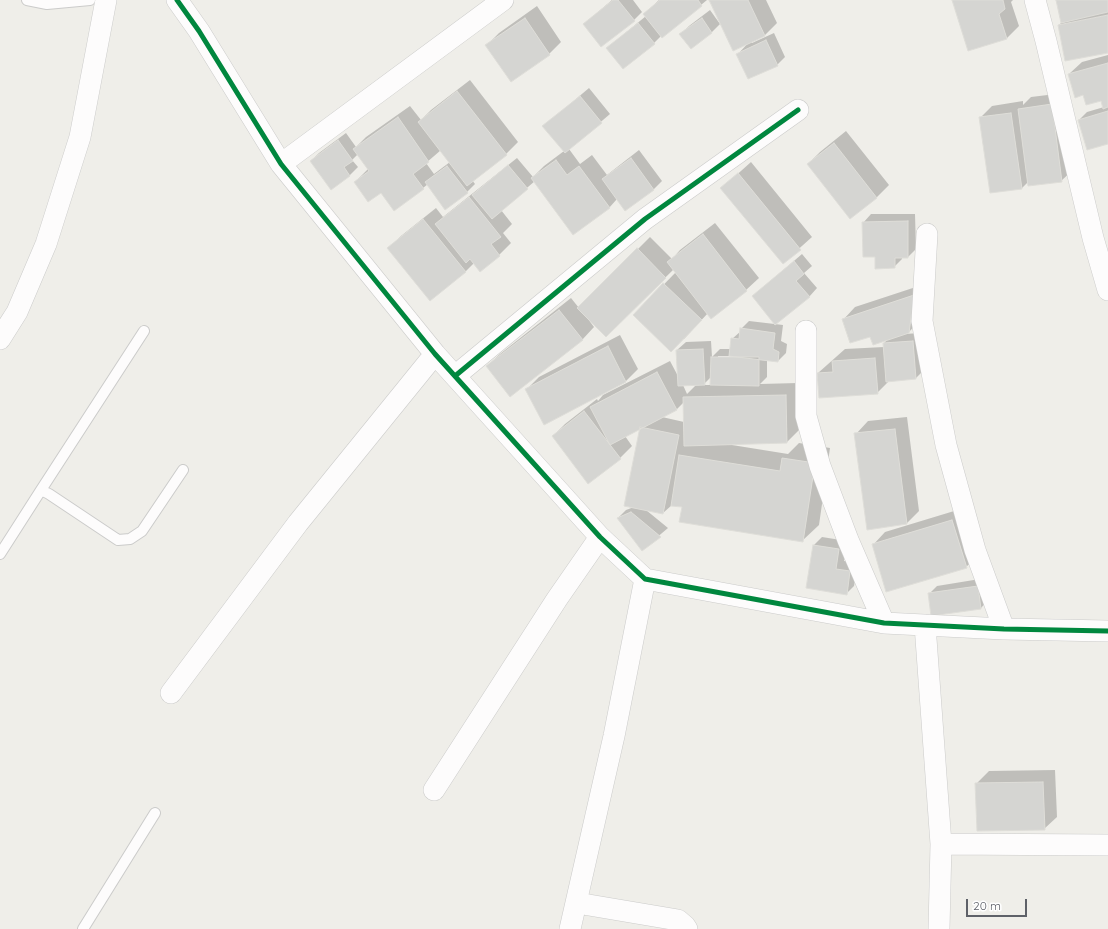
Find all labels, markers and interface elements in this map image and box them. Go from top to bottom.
scale bar [968,891,1029,917]
text: 20 m [973,898,1001,913]

